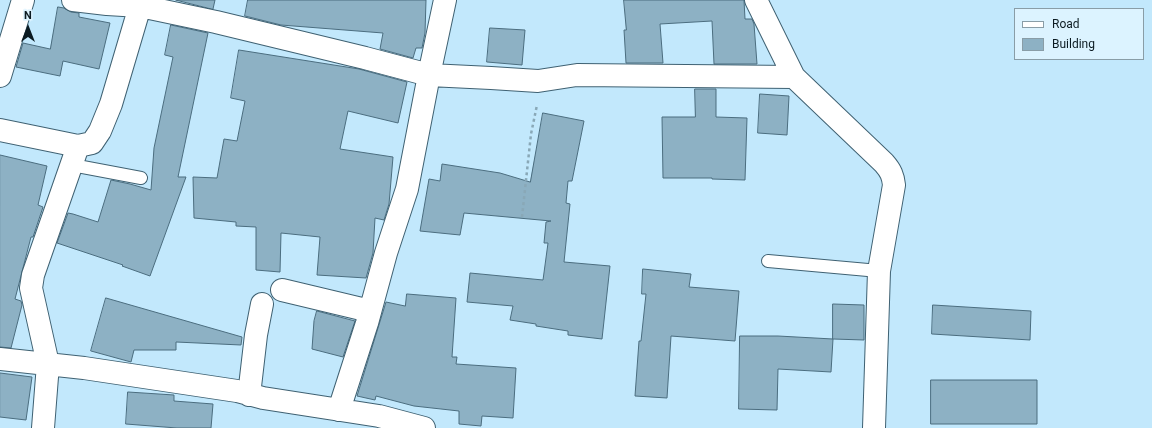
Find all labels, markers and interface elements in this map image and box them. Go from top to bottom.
north arrow [8,8,48,48]
legend [1014,8,1144,60]
text: N [24,9,32,22]
text: Road [1052,17,1080,31]
text: Building [1052,37,1095,51]

